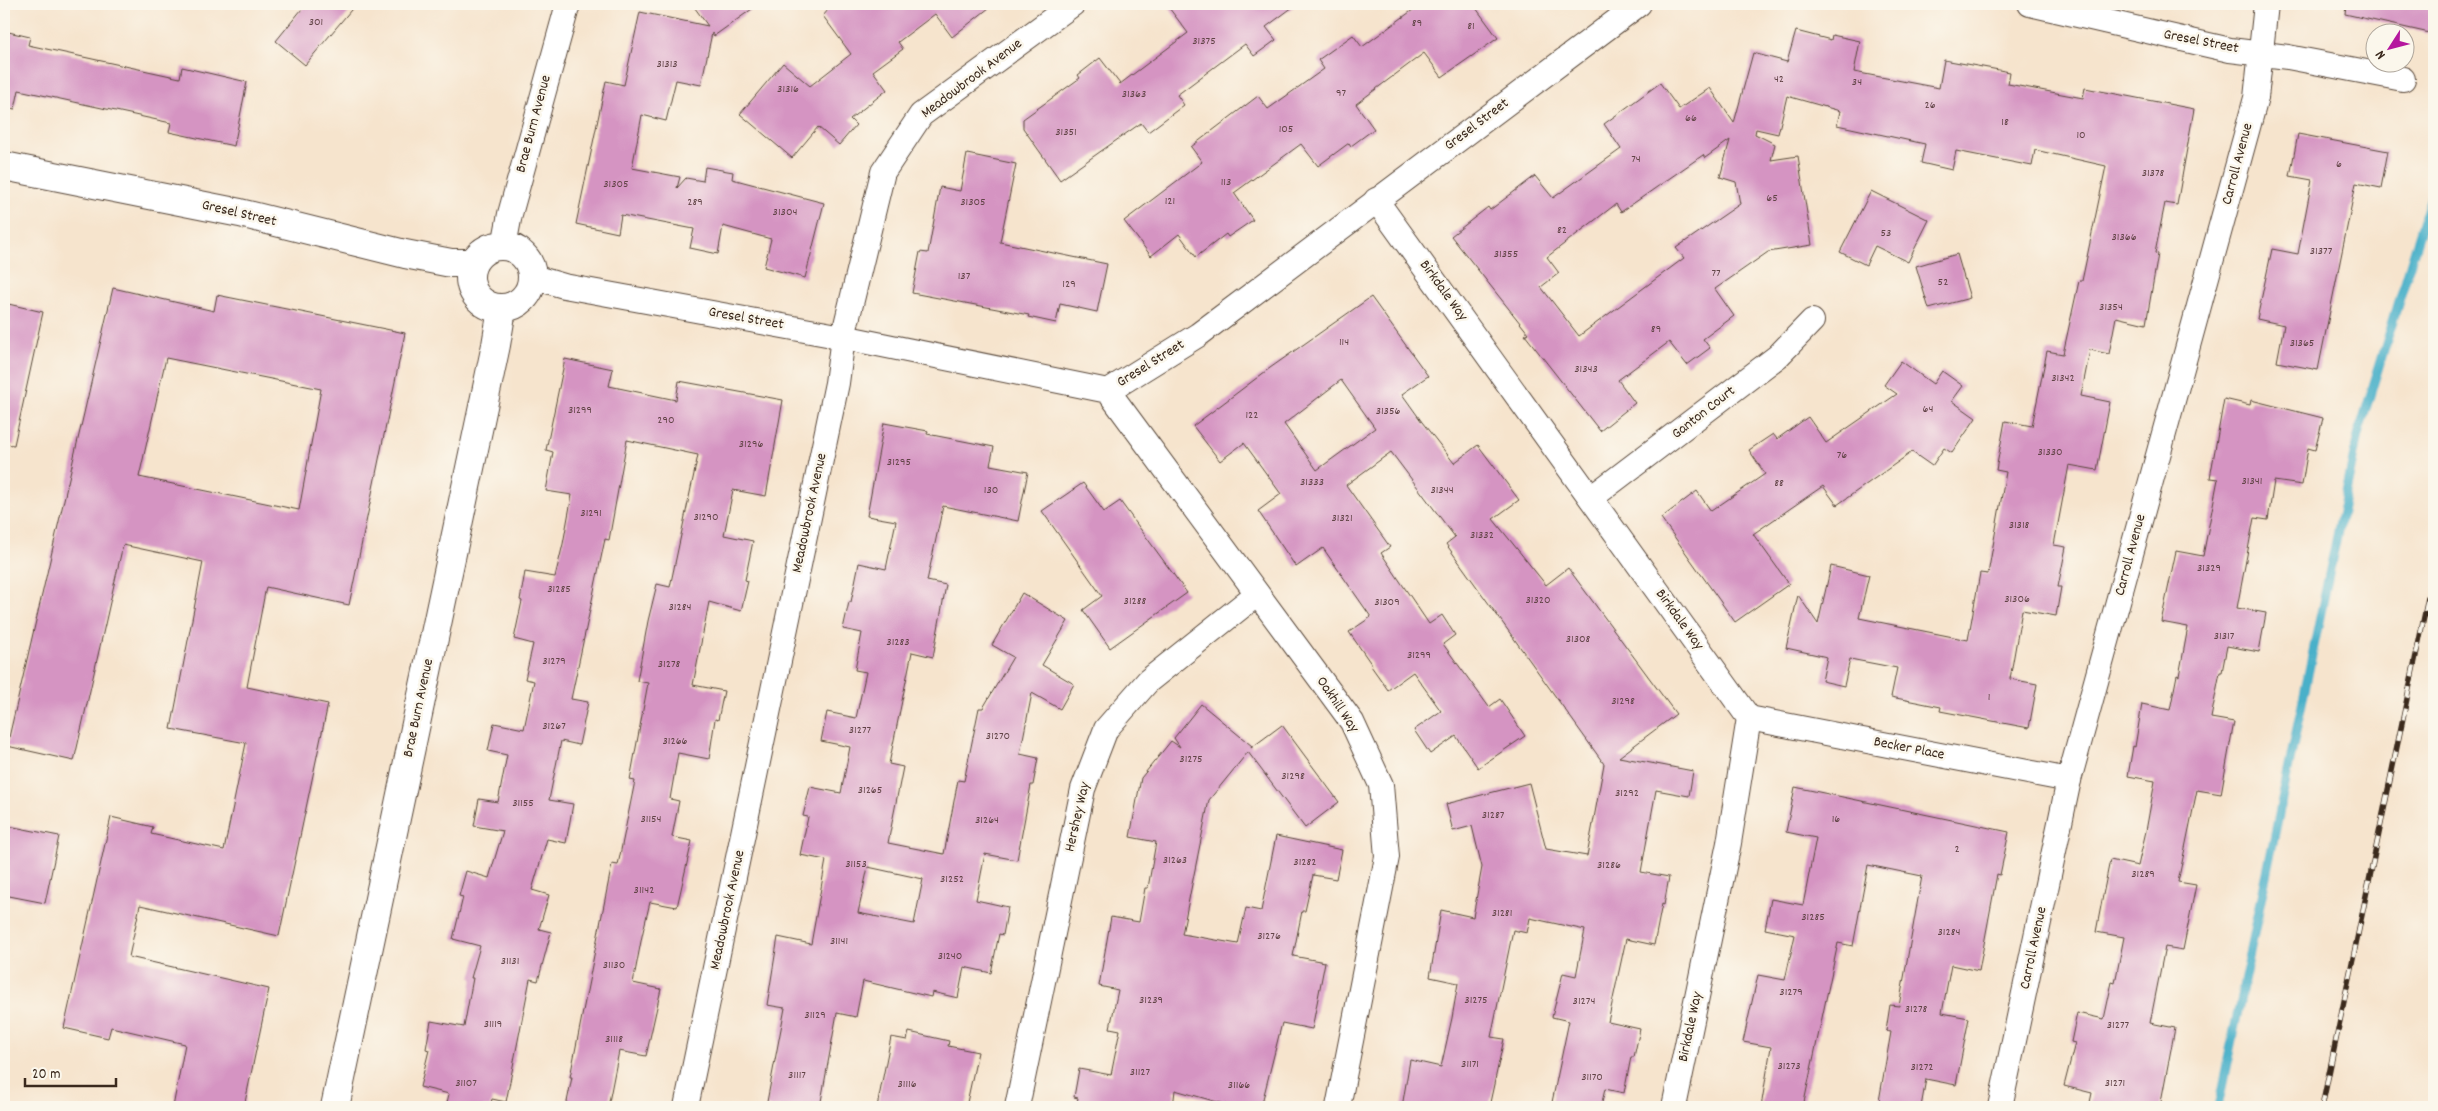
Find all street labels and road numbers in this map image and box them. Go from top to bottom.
street label: Gresel Street [2162,24,2241,60]
street label: Meadowbrook Avenue [917,33,1028,124]
street label: Brae Burn Avenue [510,72,558,175]
street label: Gresel Street [1440,93,1514,157]
street label: Carroll Avenue [2217,120,2260,207]
street label: Gresel Street [199,195,279,233]
street label: Birkdale Way [1413,256,1473,327]
street label: Gresel Street [707,302,786,337]
street label: Gresel Street [1113,334,1189,393]
street label: Ganton Court [1667,381,1741,445]
street label: Meadowbrook Avenue [787,451,834,575]
street label: Carroll Avenue [2110,511,2153,598]
street label: Birkdale Way [1649,585,1709,656]
street label: Brae Burn Avenue [398,656,440,759]
street label: Oakhill Way [1310,672,1364,738]
street label: Becker Place [1872,731,1947,767]
street label: Hershey Way [1059,779,1097,854]
street label: Meadowbrook Avenue [705,848,752,972]
street label: Carroll Avenue [2015,904,2054,991]
street label: Birkdale Way [1673,989,1709,1064]

